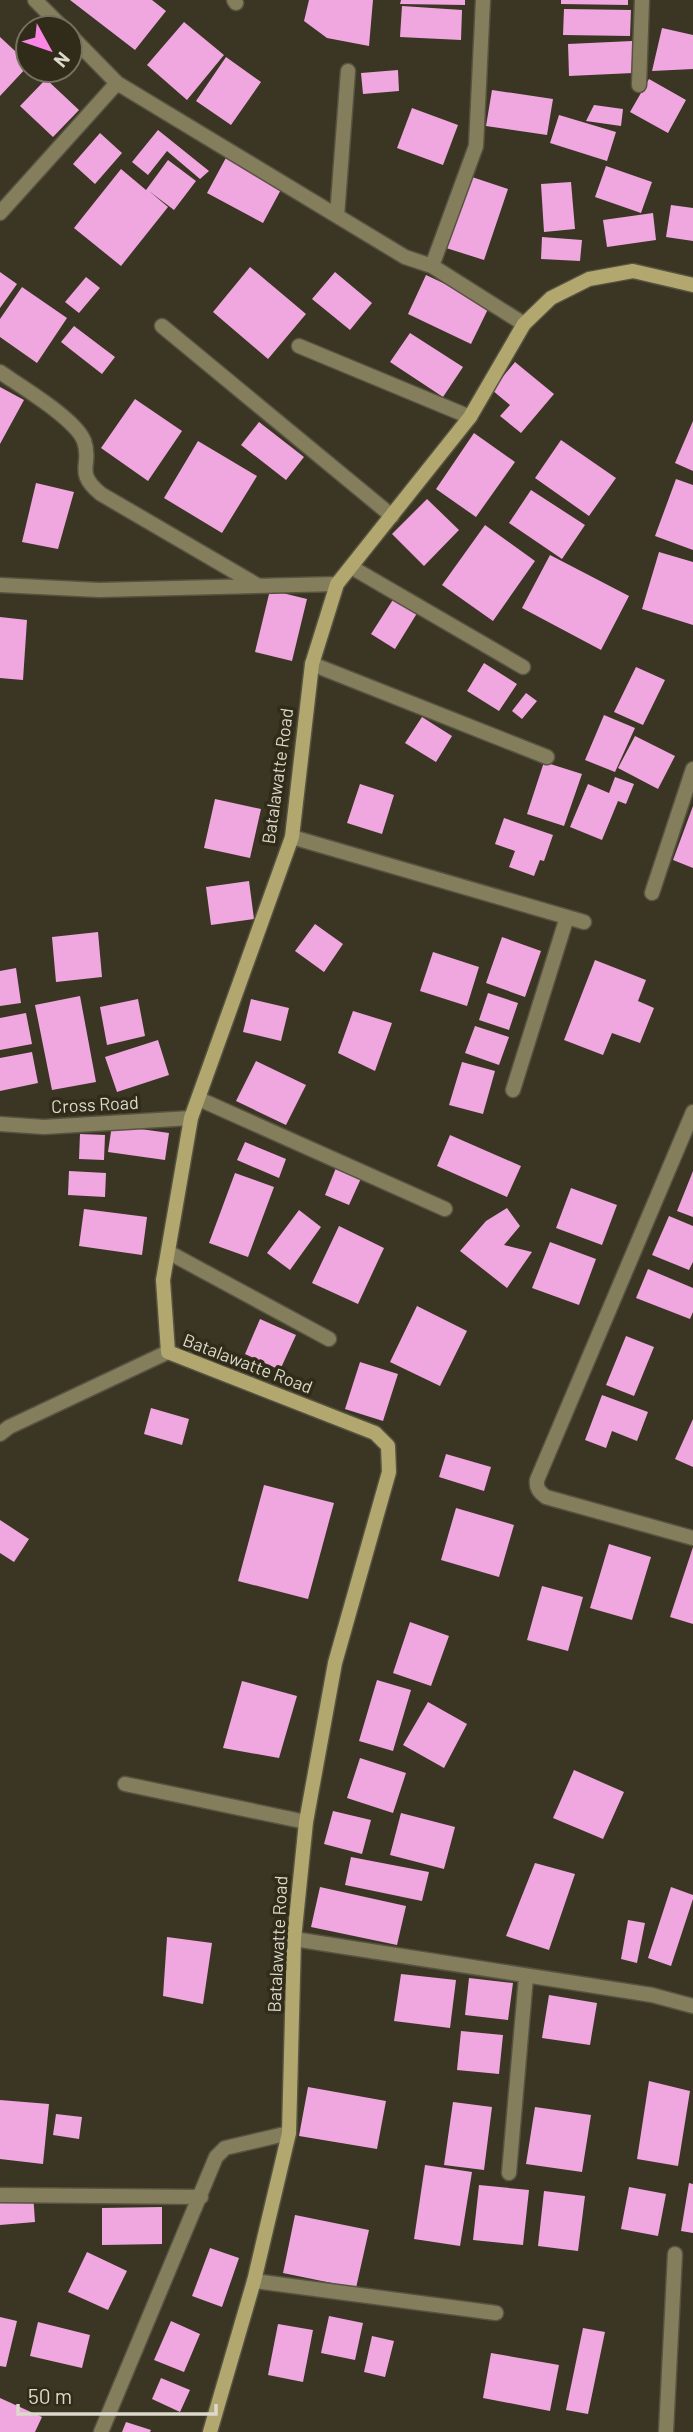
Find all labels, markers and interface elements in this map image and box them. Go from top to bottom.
north arrow [14,14,84,84]
text: N [50,48,75,72]
street label: Batalawatte Road [257,707,297,845]
street label: Cross Road [51,1091,139,1117]
street label: Batalawatte Road [180,1328,316,1398]
street label: Batalawatte Road [262,1875,292,2013]
scale bar [18,2372,215,2416]
text: 50 m [28,2383,72,2408]

